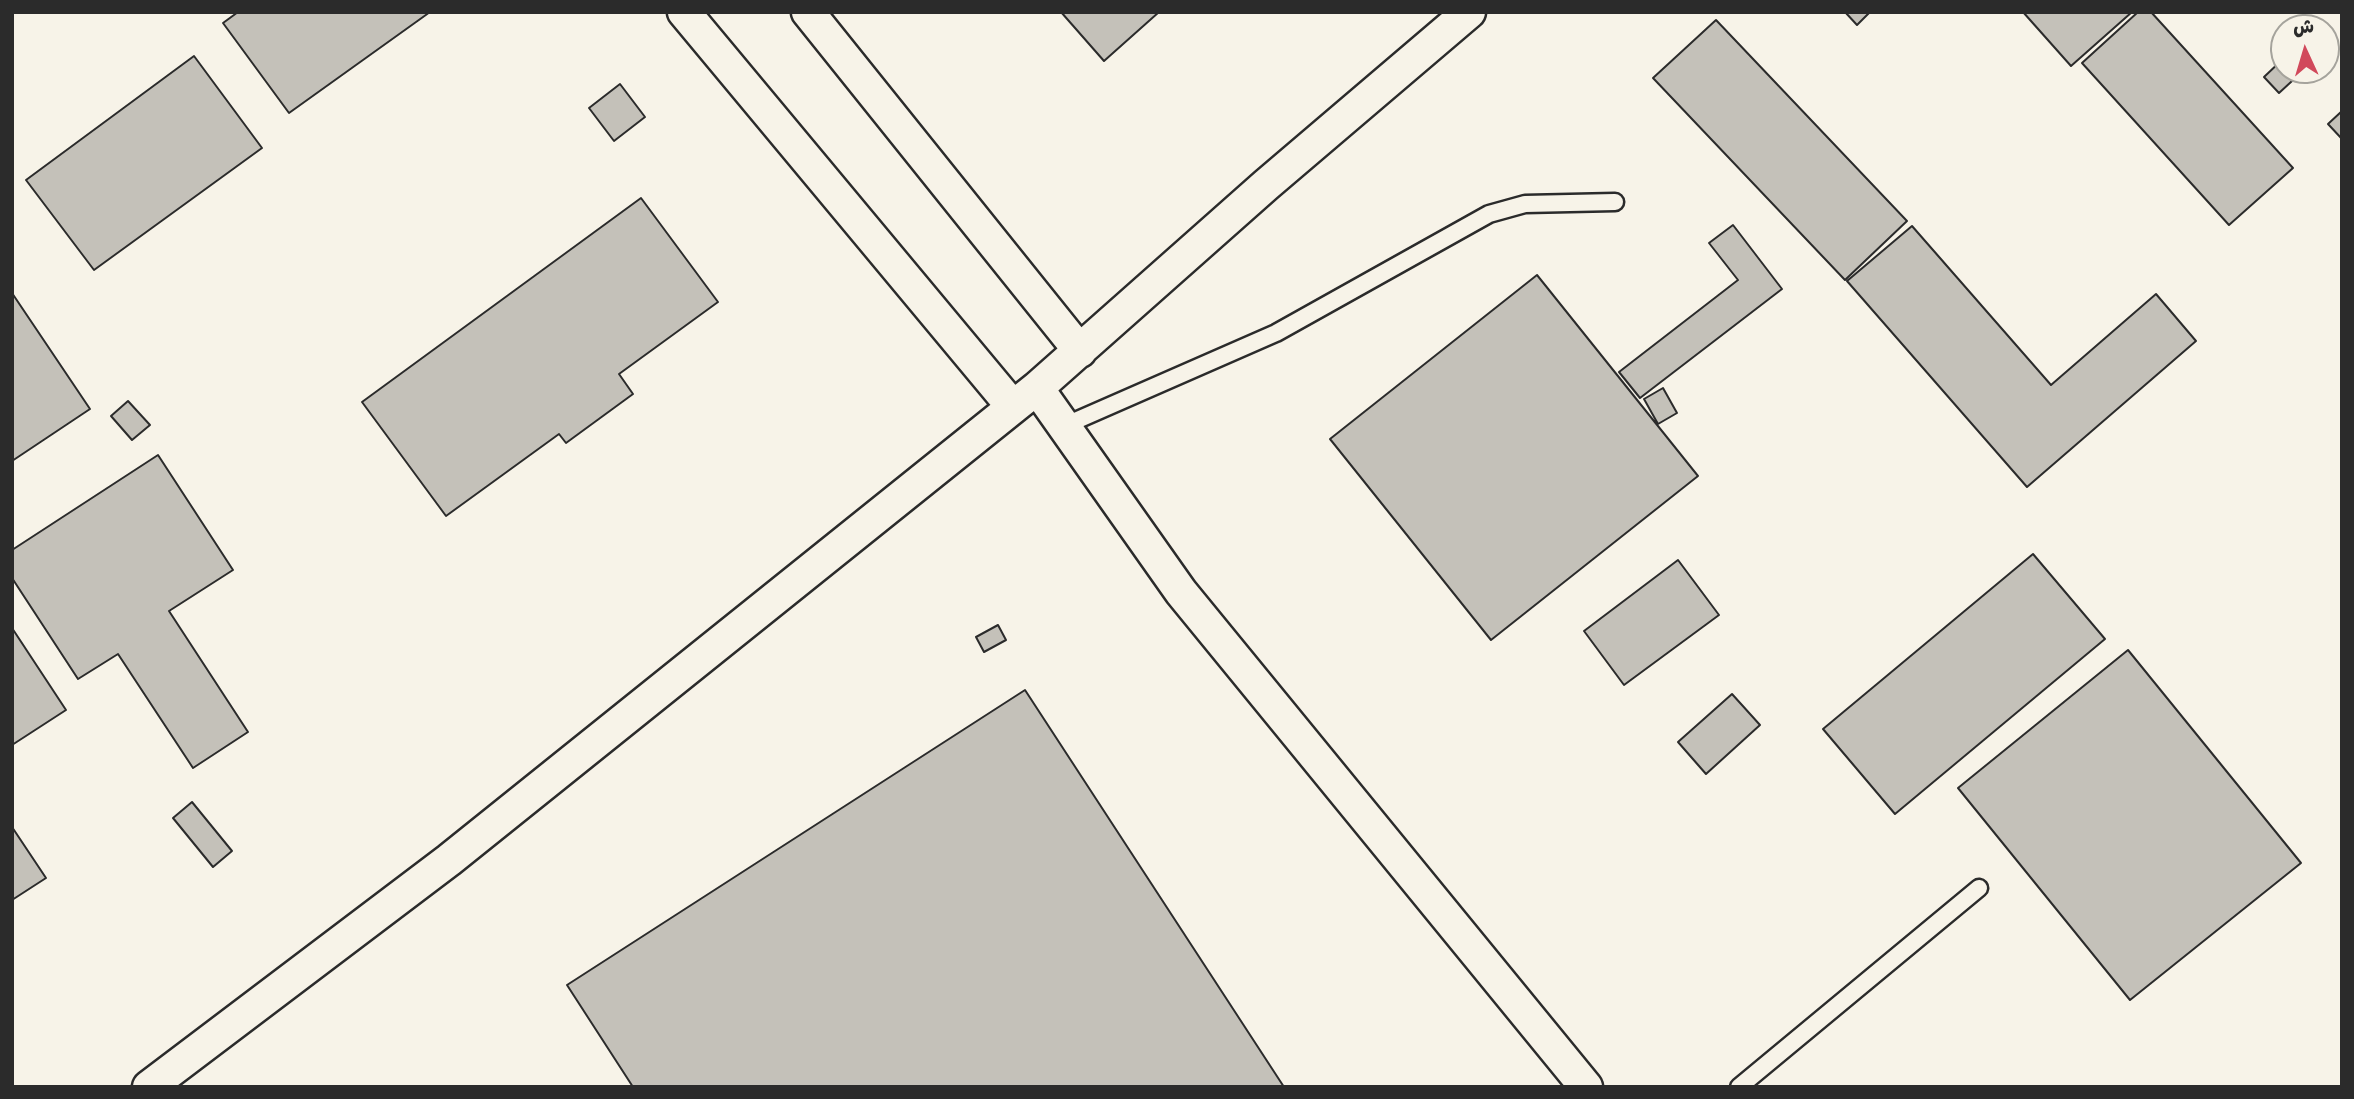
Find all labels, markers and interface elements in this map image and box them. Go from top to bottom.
north arrow [2270,14,2340,84]
text: ش [2292,17,2315,42]

